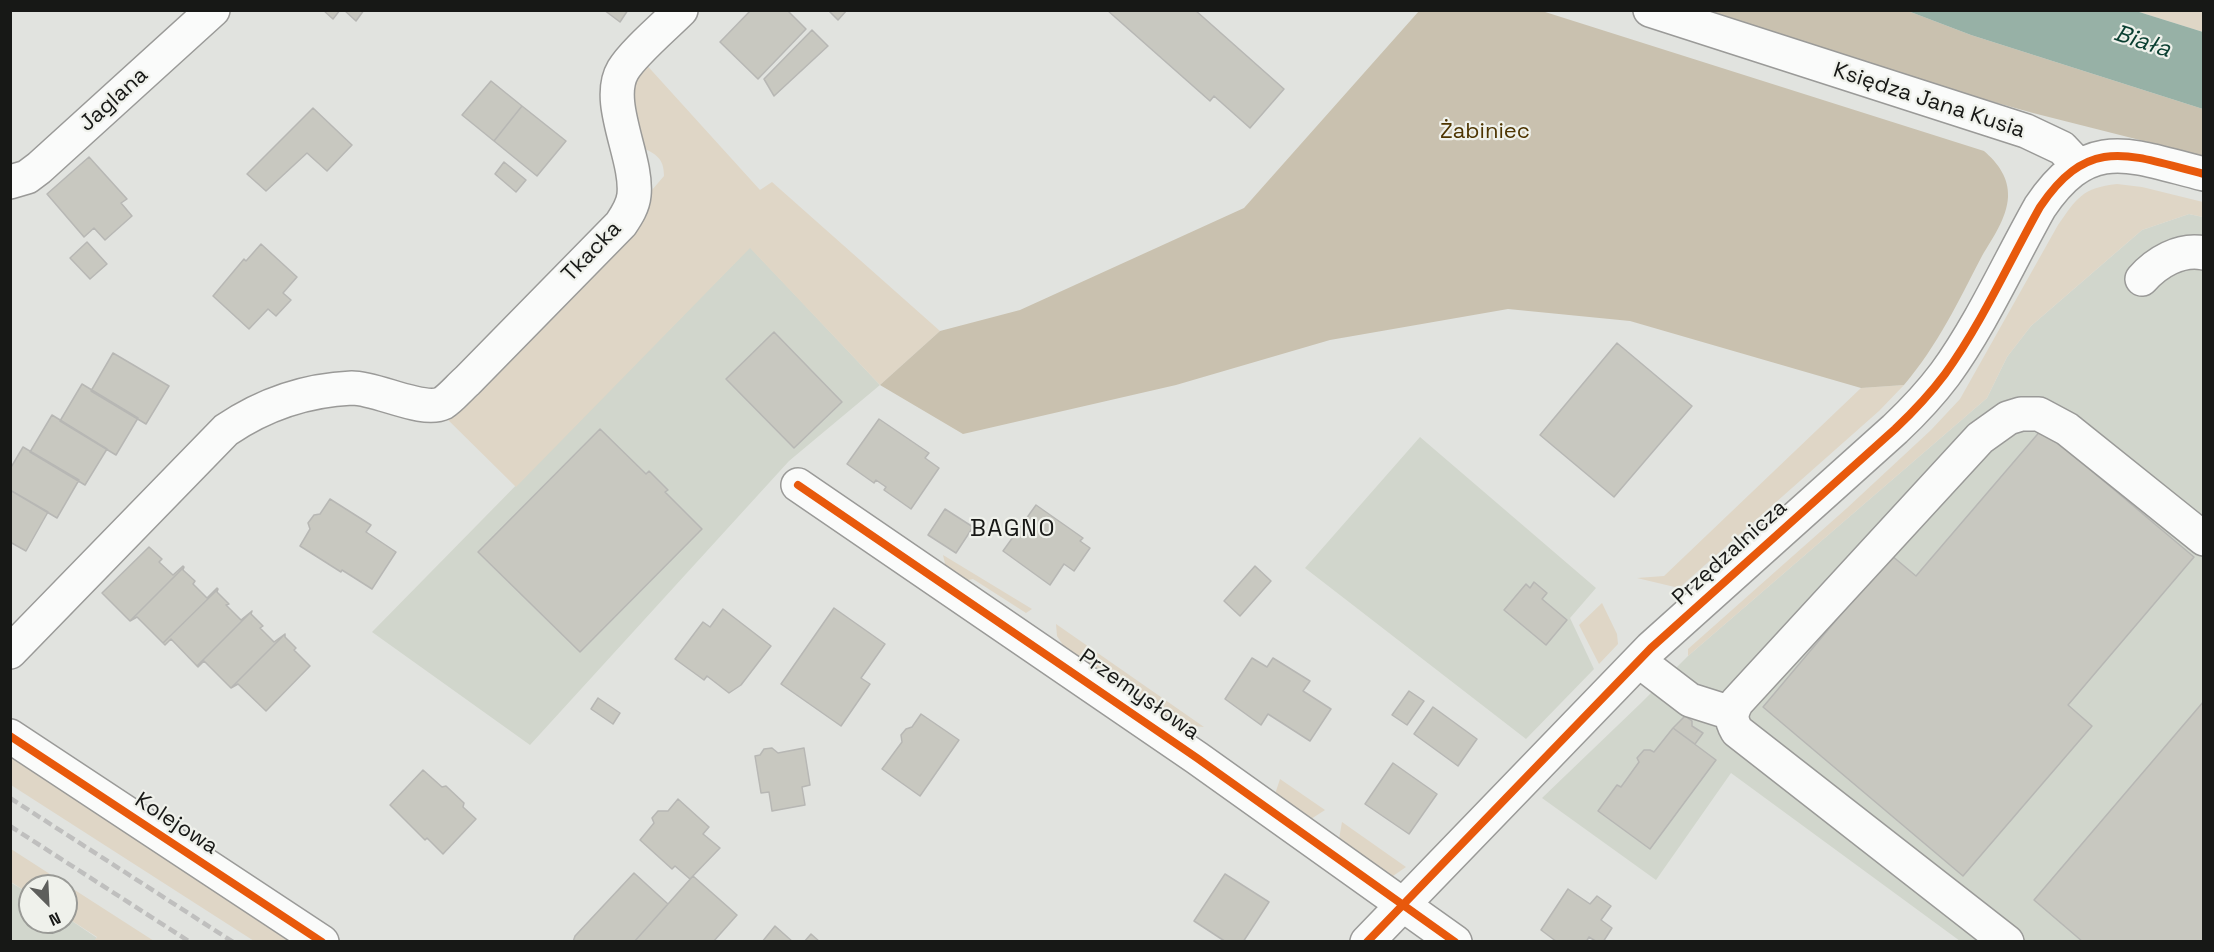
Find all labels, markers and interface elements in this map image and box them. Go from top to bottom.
water label: Biała [2110,19,2174,65]
street label: Księdza Jana Kusia [1830,58,2028,144]
street label: Jaglana [74,62,154,138]
park label: Żabiniec [1440,119,1530,145]
street label: Tkacka [557,216,627,288]
street label: Przędzalnicza [1667,495,1793,611]
district label: BAGNO [970,515,1056,543]
street label: Przemysłowa [1074,644,1204,746]
street label: Kolejowa [129,787,223,861]
north arrow [18,874,78,934]
text: N [46,907,64,931]

